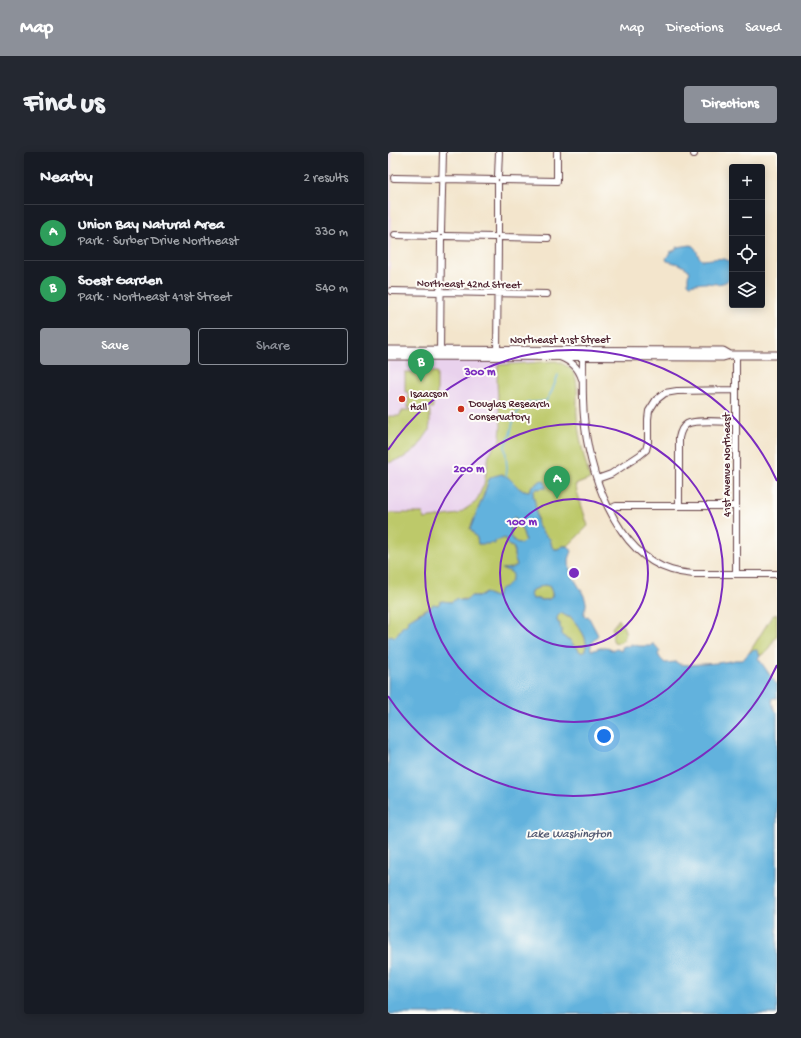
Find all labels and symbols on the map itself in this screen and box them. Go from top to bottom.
street label: Northeast 42nd Street [417,278,523,292]
street label: Northeast 41st Street [510,335,612,347]
pin: B [408,349,434,382]
text: 300 m [463,366,496,380]
place label: Isaacson Hall [410,389,448,414]
marker: Isaacson Hall [397,394,407,404]
place label: Douglas Research Conservatory [468,399,549,424]
marker: Douglas Research Conservatory [456,404,466,414]
street label: 41st Avenue Northeast [722,411,734,517]
text: 200 m [454,463,485,477]
pin: A [544,466,570,499]
text: 100 m [506,516,537,530]
centre of rings [567,566,581,580]
your location [594,726,614,746]
water label: Lake Washington [526,828,612,842]

